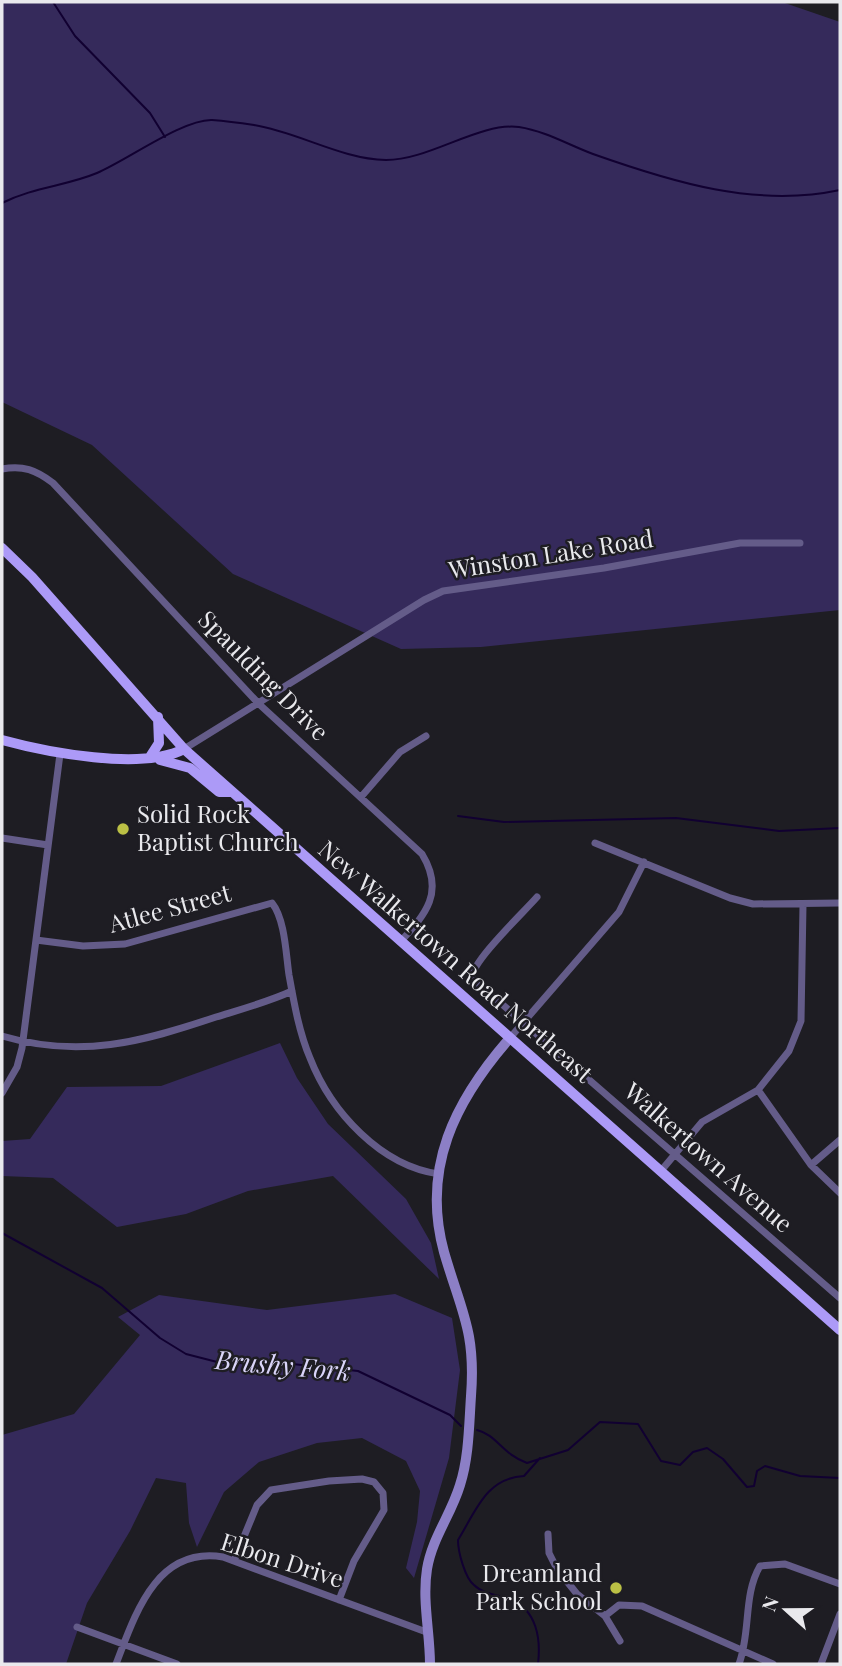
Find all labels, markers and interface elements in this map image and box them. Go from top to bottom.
street label: Winston Lake Road [445,521,655,585]
street label: Spaulding Drive [192,603,336,747]
place label: Solid Rock Baptist Church [137,797,299,857]
marker: Solid Rock Baptist Church [115,821,131,837]
street label: New Walkertown Road Northeast [312,832,601,1089]
street label: Atlee Street [104,875,234,939]
street label: Walkertown Avenue [618,1074,800,1239]
water label: Brushy Fork [213,1341,352,1388]
street label: Elbon Drive [217,1524,348,1594]
place label: Dreamland Park School [475,1556,602,1616]
north arrow [751,1575,821,1645]
marker: Dreamland Park School [608,1580,624,1596]
text: N [755,1592,784,1615]

